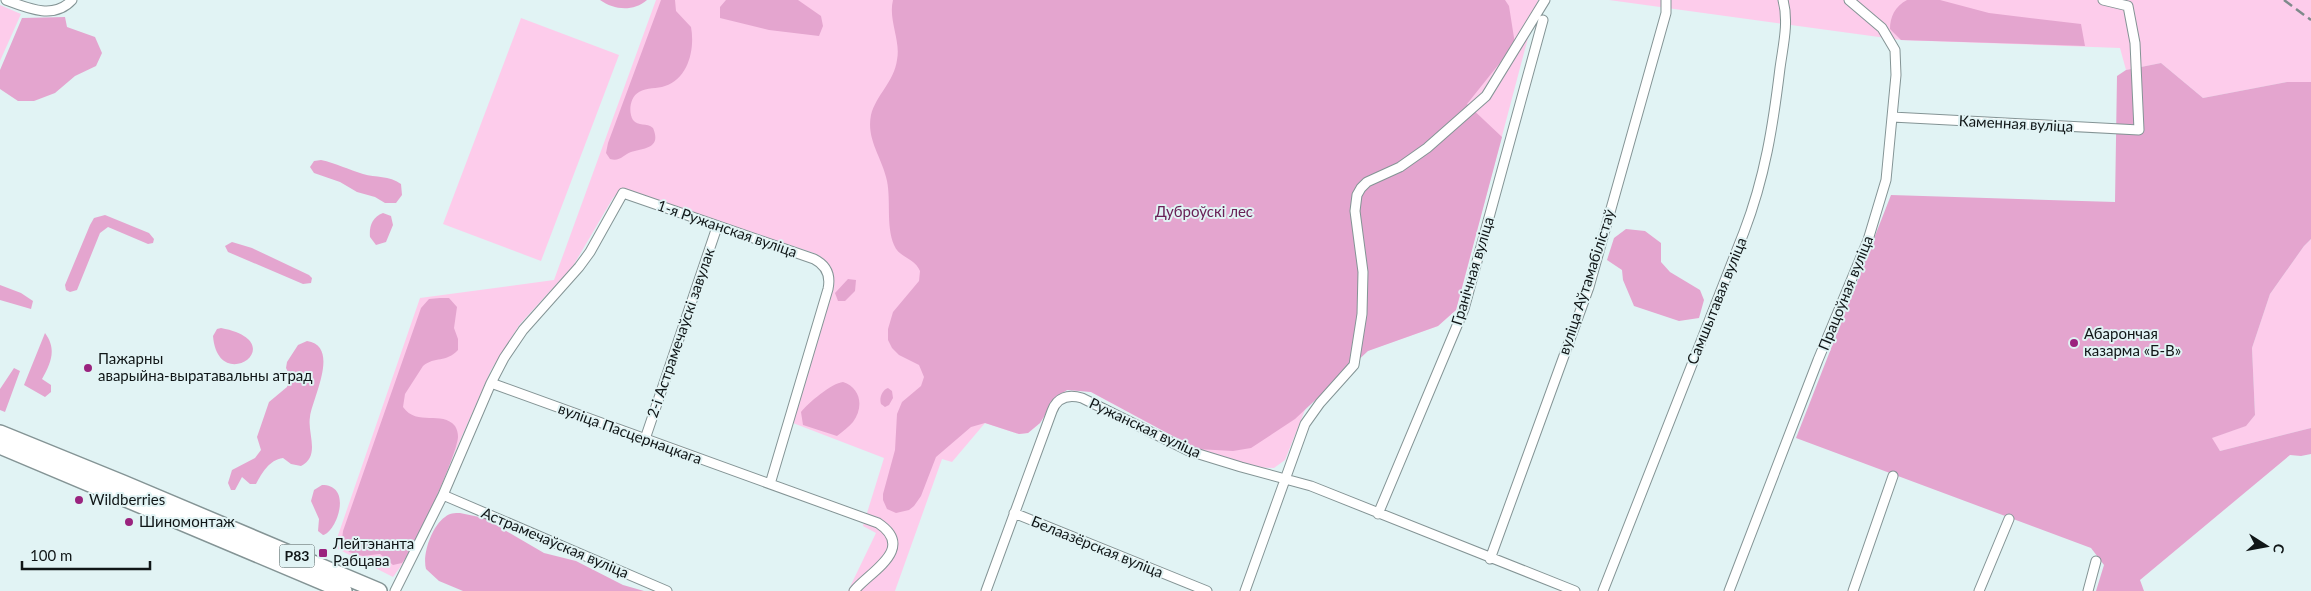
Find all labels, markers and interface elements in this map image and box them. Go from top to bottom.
street label: Каменная вуліца [1958,111,2074,135]
street label: 1-я Ружанская вуліца [655,196,800,260]
park label: Дуброўскі лес [1155,202,1253,220]
street label: вуліца Аўтамабілістаў [1554,207,1618,357]
street label: Гранічная вуліца [1447,214,1497,327]
street label: Працоўная вуліца [1814,233,1876,353]
street label: Самшытавая вуліца [1682,234,1750,367]
street label: 2-і Астрамечаўскі завулак [643,245,718,420]
place label: Абарончая казарма «Б-В» [2084,324,2181,359]
marker: Абарончая казарма «Б-В» [2068,337,2080,349]
place label: Пажарны аварыйна-выратавальны атрад [98,349,313,384]
marker: Пажарны аварыйна-выратавальны атрад [82,362,94,374]
street label: Ружанская вуліца [1087,393,1204,461]
street label: вуліца Пасцернацкага [556,399,705,467]
place label: Wildberries [89,490,165,508]
marker: Wildberries [73,494,85,506]
street label: Астрамечаўская вуліца [479,503,632,581]
street label: Белаазёрская вуліца [1029,511,1166,581]
place label: Шиномонтаж [139,512,235,530]
marker: Шиномонтаж [123,516,135,528]
north arrow [2241,521,2291,571]
place label: Лейтэнанта Рабцава [332,534,414,569]
scale bar [22,538,150,570]
text: С [2270,542,2288,555]
road number: Р83 [280,544,314,568]
text: 100 m [30,546,72,564]
marker: Лейтэнанта Рабцава [317,547,329,559]

